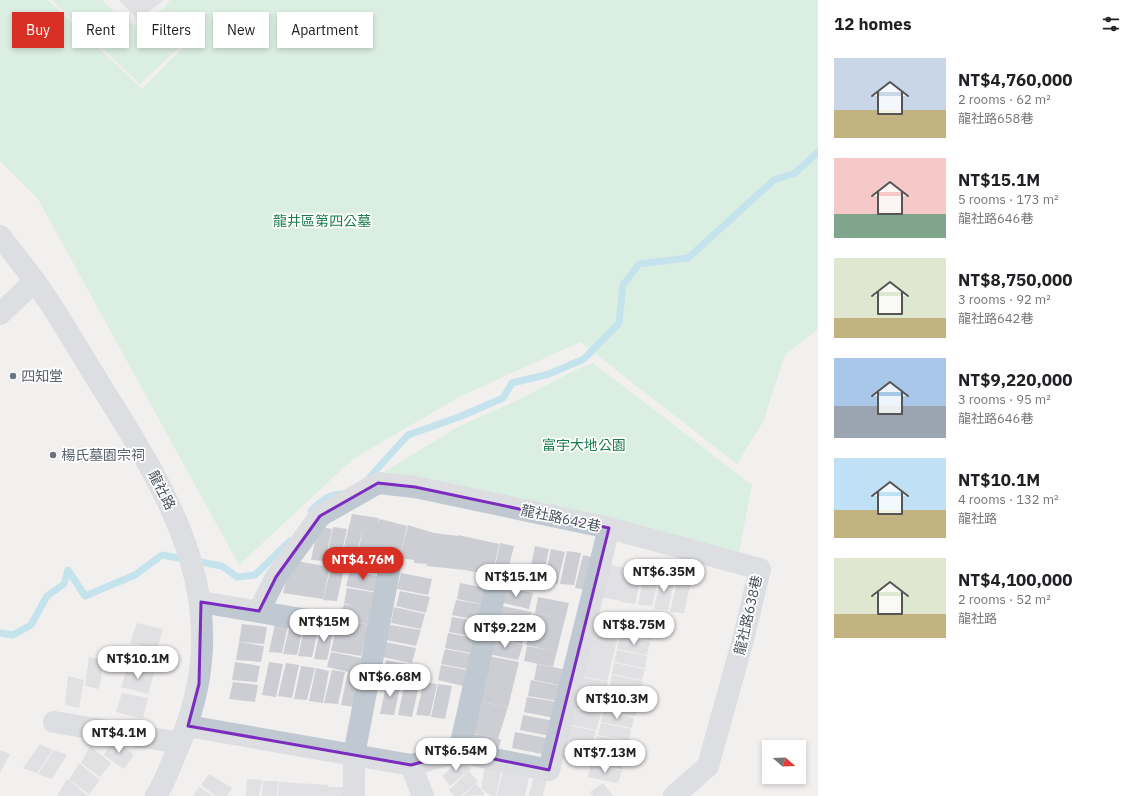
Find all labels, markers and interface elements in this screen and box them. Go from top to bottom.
chip: Buy [12,12,64,48]
chip: Rent [72,12,129,48]
chip: Filters [137,12,205,48]
chip: New [213,12,269,48]
chip: Apartment [277,12,373,48]
text: 12 homes [834,13,911,35]
icon: filters [1100,13,1122,35]
text: NT$4,760,000 [958,69,1072,91]
icon: home [866,74,914,122]
text: 2 rooms · 62 m² [958,91,1051,108]
text: 龍社路658巷 [958,110,1033,127]
text: NT$15.1M [958,169,1040,191]
icon: home [866,174,914,222]
text: 5 rooms · 173 m² [958,191,1059,208]
text: 龍社路646巷 [958,210,1033,227]
park label: 龍井區第四公墓 [273,212,371,230]
text: NT$8,750,000 [958,269,1072,291]
icon: home [866,274,914,322]
text: 3 rooms · 92 m² [958,291,1051,308]
text: 龍社路642巷 [958,310,1033,327]
place label: 四知堂 [21,367,63,385]
text: NT$9,220,000 [958,369,1072,391]
marker: 四知堂 [8,371,18,381]
icon: home [866,374,914,422]
text: 3 rooms · 95 m² [958,391,1051,408]
text: 龍社路646巷 [958,410,1033,427]
park label: 富宇大地公園 [542,436,626,454]
place label: 楊氏墓園宗祠 [61,446,145,464]
marker: 楊氏墓園宗祠 [48,450,58,460]
street label: 龍社路 [144,467,180,513]
text: NT$10.1M [958,469,1040,491]
icon: home [866,474,914,522]
text: 4 rooms · 132 m² [958,491,1059,508]
street label: 龍社路642巷 [519,501,603,535]
text: 龍社路 [958,510,997,527]
pin: NT$4.76M [322,547,404,581]
text: NT$4.76M [332,551,394,568]
pin: NT$6.35M [623,559,705,593]
text: NT$6.35M [633,563,695,580]
pin: NT$15.1M [475,564,557,598]
text: NT$15.1M [485,568,547,585]
text: NT$4,100,000 [958,569,1072,591]
street label: 龍社路638巷 [730,573,766,657]
icon: home [866,574,914,622]
text: 2 rooms · 52 m² [958,591,1051,608]
pin: NT$15M [291,609,357,643]
text: 龍社路 [958,610,997,627]
pin: NT$8.75M [593,612,675,646]
text: NT$15M [298,613,350,630]
pin: NT$9.22M [464,615,546,649]
text: NT$8.75M [603,616,665,633]
text: NT$9.22M [474,619,536,636]
pin: NT$10.1M [97,646,179,680]
text: NT$10.1M [107,650,169,667]
pin: NT$6.68M [349,664,431,698]
text: NT$6.68M [359,668,421,685]
pin: NT$10.3M [576,686,658,720]
text: NT$10.3M [586,690,648,707]
pin: NT$4.1M [82,720,156,754]
text: NT$4.1M [91,724,147,741]
pin: NT$6.54M [415,738,497,772]
pin: NT$7.13M [564,740,646,774]
north arrow [762,740,806,784]
map controls [762,740,806,784]
text: NT$6.54M [425,742,487,759]
text: NT$7.13M [574,744,636,761]

